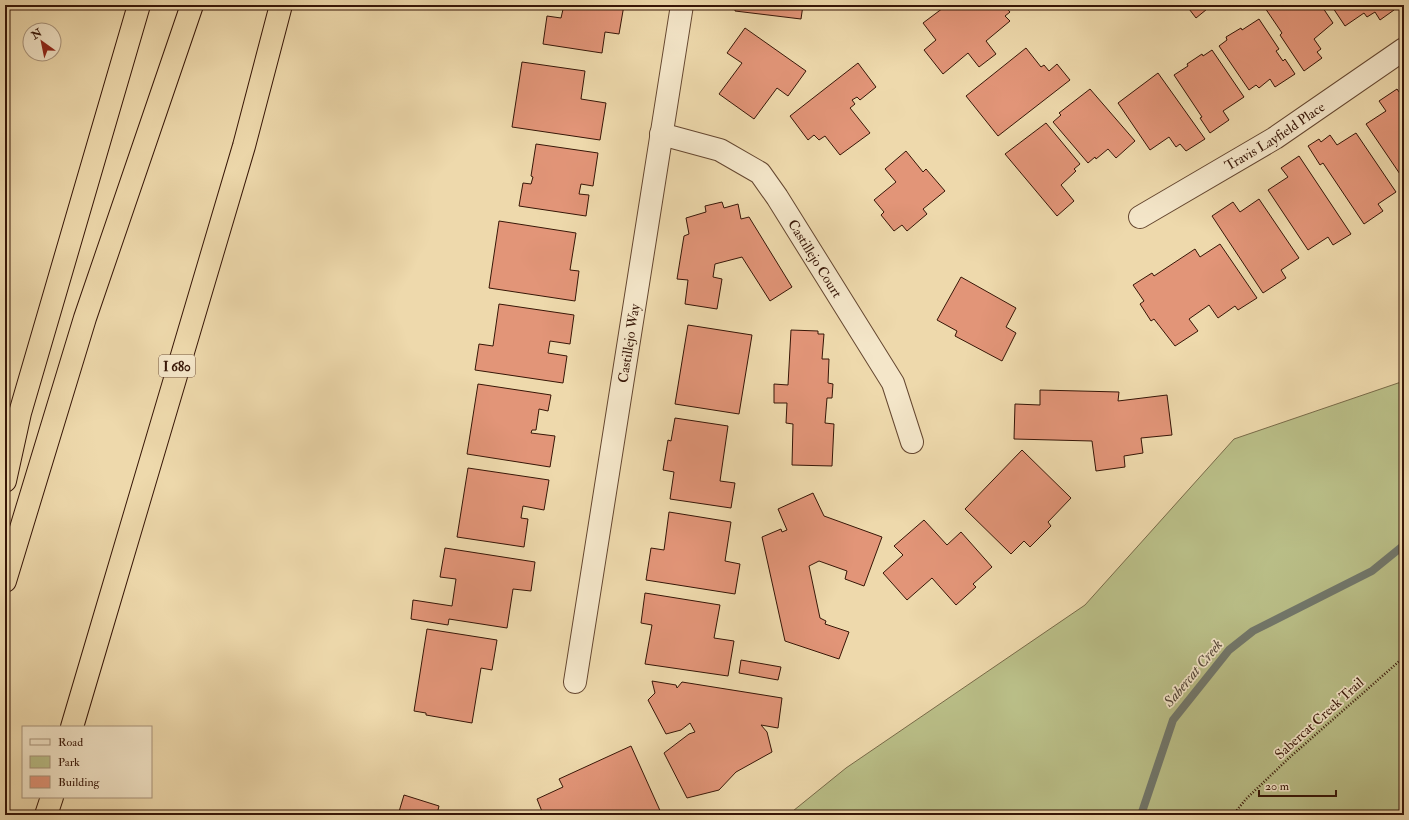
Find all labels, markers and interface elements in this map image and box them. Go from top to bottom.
north arrow [22,22,62,62]
text: N [28,25,45,43]
street label: Travis Layfield Place [1222,98,1328,175]
street label: Castillejo Court [784,216,846,301]
street label: Castillejo Way [614,302,645,384]
road number: I 680 [159,355,195,377]
water label: Sabercat Creek [1159,636,1227,712]
street label: Sabercat Creek Trail [1271,674,1368,763]
legend [22,726,152,798]
text: Road [58,735,83,750]
text: Park [58,755,80,770]
scale bar [1259,772,1336,798]
text: Building [58,775,101,790]
text: 20 m [1265,779,1290,794]

